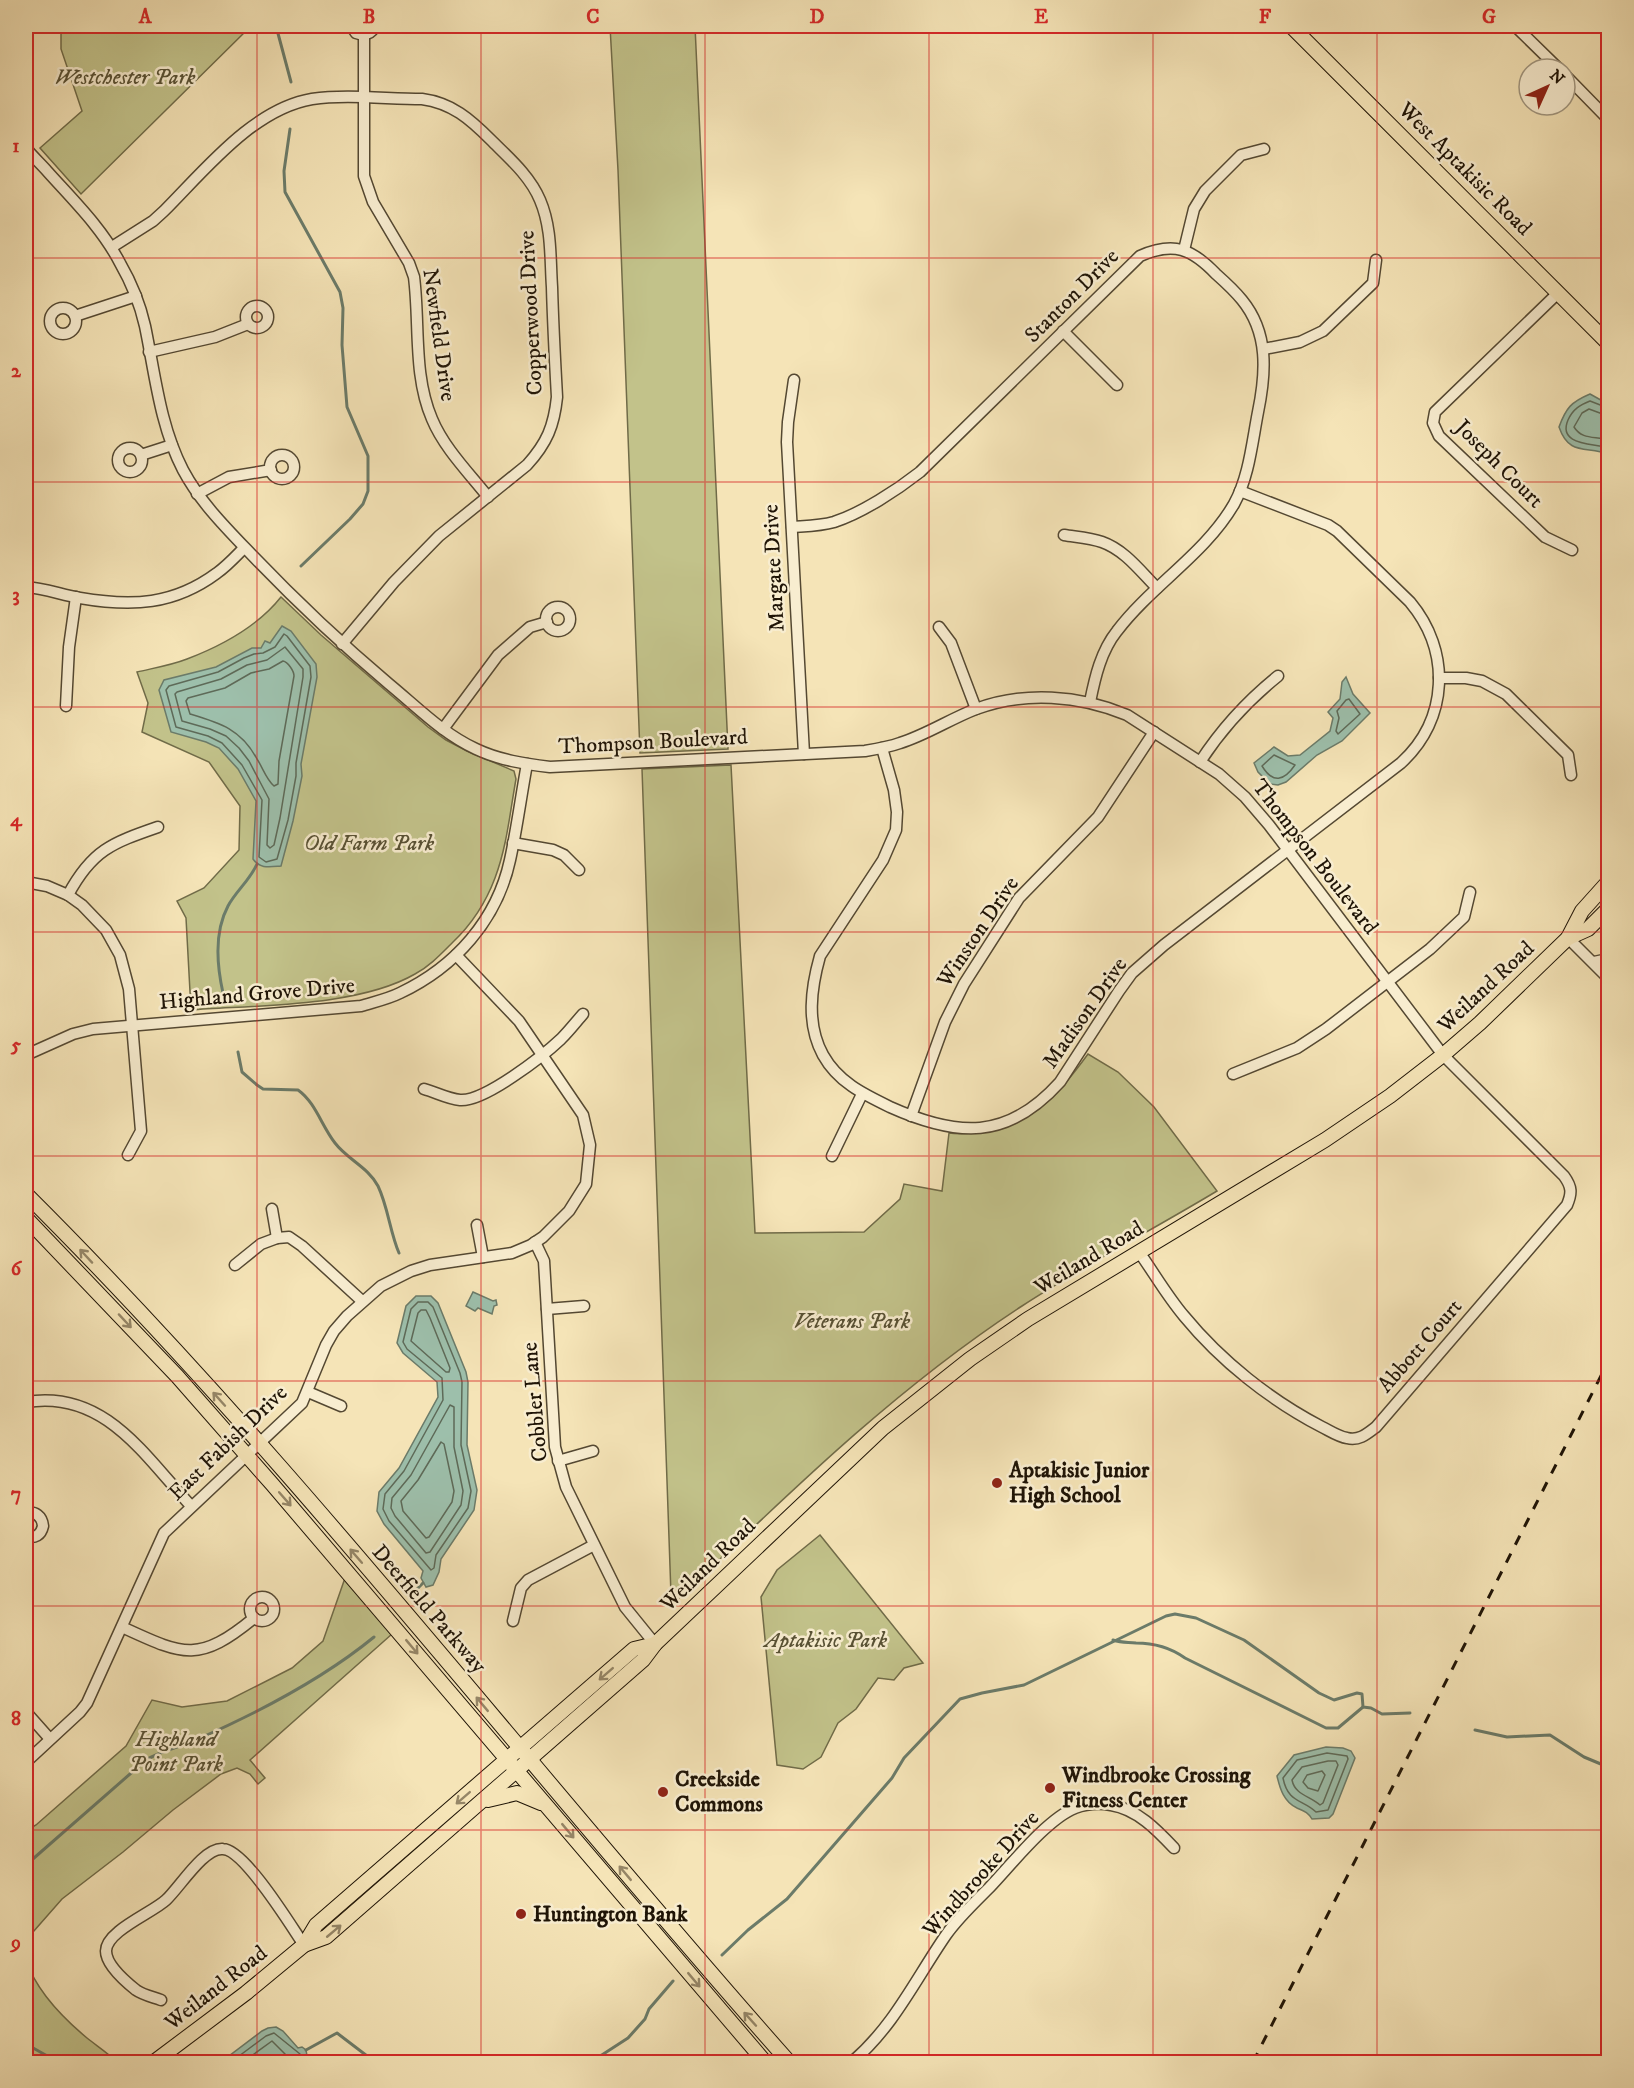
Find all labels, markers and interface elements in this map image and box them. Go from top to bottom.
text: A [138,5,153,30]
text: B [363,5,375,30]
text: C [586,5,600,30]
text: D [810,5,825,30]
text: E [1034,5,1048,30]
text: F [1259,5,1272,30]
text: G [1482,5,1496,30]
north arrow [1517,57,1577,117]
park label: Westchester Park [55,64,196,91]
text: N [1545,65,1569,89]
street label: West Aptakisic Road [1392,96,1538,242]
text: 1 [12,134,20,159]
street label: Copperwood Drive [513,230,549,396]
street label: Stanton Drive [1019,243,1125,349]
street label: Newfield Drive [416,267,462,403]
text: 2 [11,359,22,384]
street label: Joseph Court [1448,413,1549,514]
street label: Margate Drive [757,504,791,632]
text: 3 [12,583,20,608]
street label: Thompson Boulevard [558,724,748,760]
street label: Thompson Boulevard [1246,774,1384,940]
text: 4 [10,808,23,833]
park label: Old Farm Park [304,830,435,857]
street label: Winston Drive [931,872,1025,993]
street label: Weiland Road [1431,935,1540,1039]
street label: Madison Drive [1037,952,1133,1074]
street label: Highland Grove Drive [158,972,356,1016]
text: 5 [10,1033,21,1058]
street label: Weiland Road [1029,1215,1148,1302]
one-way arrow [79,1249,94,1264]
text: 6 [11,1257,23,1282]
street label: Abbott Court [1372,1294,1468,1398]
park label: Veterans Park [794,1308,911,1335]
one-way arrow [117,1313,132,1328]
street label: Cobbler Lane [516,1341,554,1463]
street label: East Fabish Drive [163,1380,293,1506]
one-way arrow [212,1392,226,1407]
place label: Aptakisic Junior High School [1008,1457,1150,1509]
marker: Aptakisic Junior High School [990,1476,1004,1490]
text: 7 [11,1482,21,1507]
one-way arrow [278,1491,292,1506]
street label: Weiland Road [654,1513,761,1618]
street label: Deerfield Parkway [366,1539,492,1679]
one-way arrow [349,1549,363,1564]
park label: Aptakisic Park [762,1627,888,1654]
one-way arrow [405,1639,419,1654]
one-way arrow [599,1667,614,1681]
one-way arrow [476,1696,489,1712]
text: 8 [11,1707,21,1732]
park label: Highland Point Park [129,1726,224,1778]
place label: Windbrooke Crossing Fitness Center [1061,1762,1252,1814]
place label: Creekside Commons [675,1766,764,1818]
marker: Windbrooke Crossing Fitness Center [1043,1781,1057,1795]
marker: Creekside Commons [656,1785,670,1799]
one-way arrow [455,1791,471,1804]
street label: Windbrooke Drive [916,1805,1045,1944]
one-way arrow [561,1823,575,1838]
one-way arrow [618,1866,632,1881]
place label: Huntington Bank [533,1901,689,1928]
marker: Huntington Bank [514,1907,528,1921]
one-way arrow [325,1924,341,1937]
text: 9 [9,1931,21,1956]
street label: Weiland Road [159,1940,273,2037]
one-way arrow [688,1972,701,1988]
one-way arrow [743,2012,757,2027]

